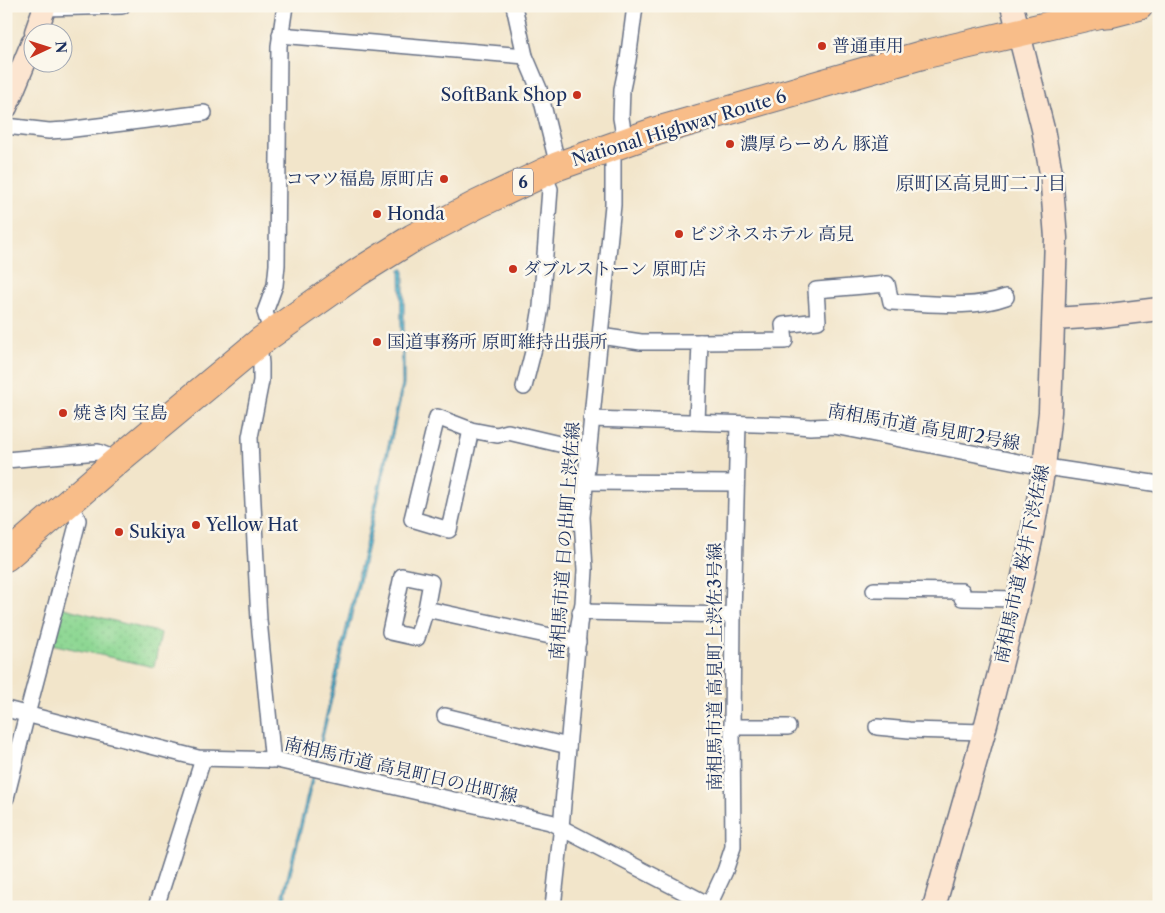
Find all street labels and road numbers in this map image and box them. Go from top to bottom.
street label: National Highway Route 6 [569,85,789,171]
road number: 6 [513,168,533,196]
street label: 南相馬市道 高見町2号線 [826,399,1022,455]
street label: 南相馬市道 日の出町上渋佐線 [546,421,584,661]
street label: 南相馬市道 桜井下渋佐線 [990,463,1054,665]
street label: 南相馬市道 高見町上渋佐3号線 [704,543,726,791]
street label: 南相馬市道 高見町日の出町線 [282,732,520,808]

